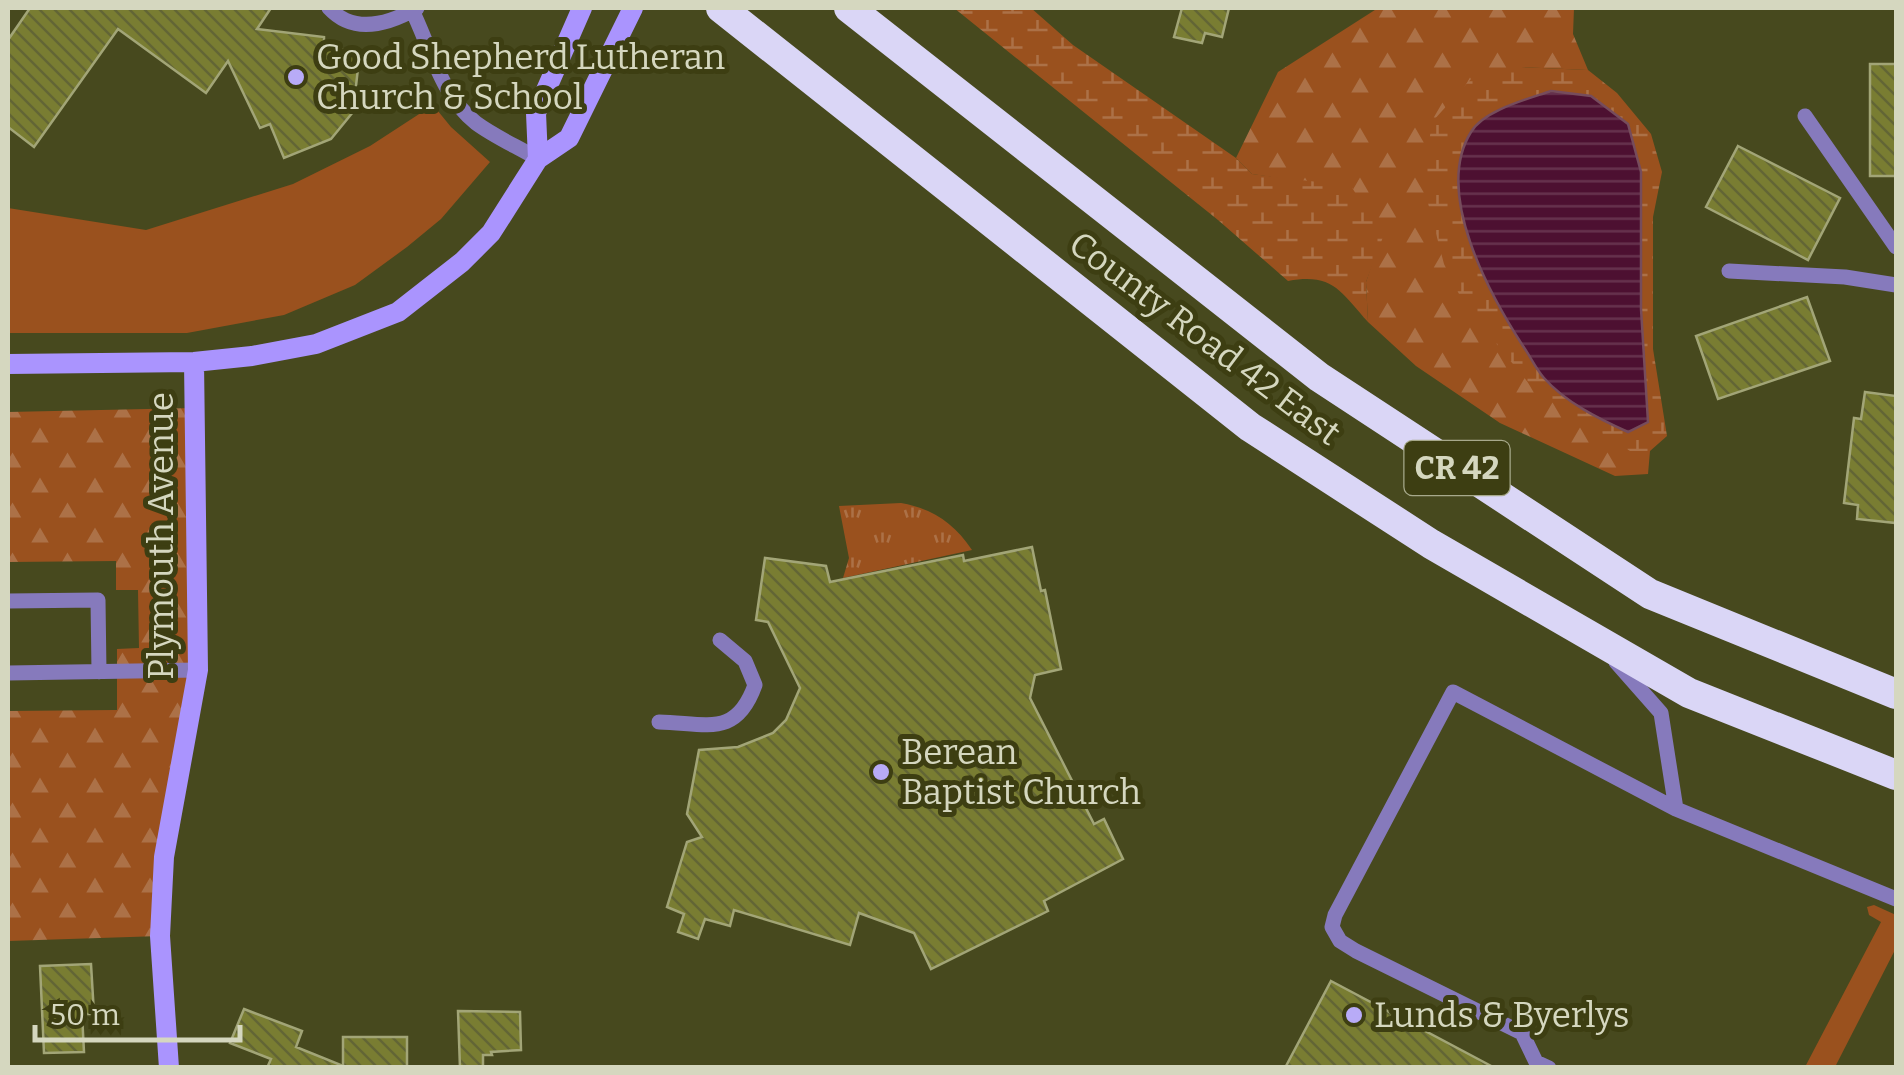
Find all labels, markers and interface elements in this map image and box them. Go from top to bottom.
place label: Good Shepherd Lutheran Church & School [316,36,725,118]
marker: Good Shepherd Lutheran Church & School [285,66,307,88]
street label: County Road 42 East [1061,222,1349,454]
street label: Plymouth Avenue [140,392,182,680]
road number: CR 42 [1404,441,1510,495]
place label: Berean Baptist Church [901,731,1141,813]
marker: Berean Baptist Church [870,761,892,783]
scale bar [35,980,240,1042]
place label: Lunds & Byerlys [1374,994,1630,1036]
text: 50 m [50,997,120,1033]
marker: Lunds & Byerlys [1343,1004,1365,1026]

